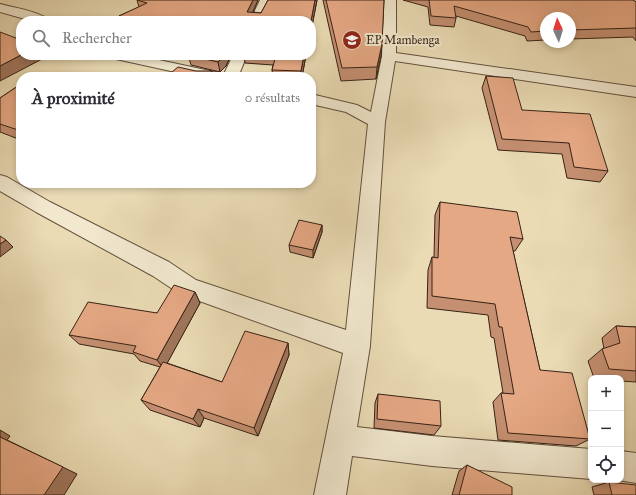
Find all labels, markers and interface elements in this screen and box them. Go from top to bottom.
north arrow [540,12,576,48]
search box [16,16,316,60]
icon: search [30,27,52,49]
text: Rechercher [62,29,132,47]
school or university icon: EP Mambenga [341,29,363,51]
place label: EP Mambenga [366,33,440,48]
text: À proximité [32,88,115,109]
text: 0 résultats [245,90,300,106]
map controls [588,375,624,483]
button: + [588,375,624,411]
button: − [588,411,624,447]
button: locate [588,447,624,483]

